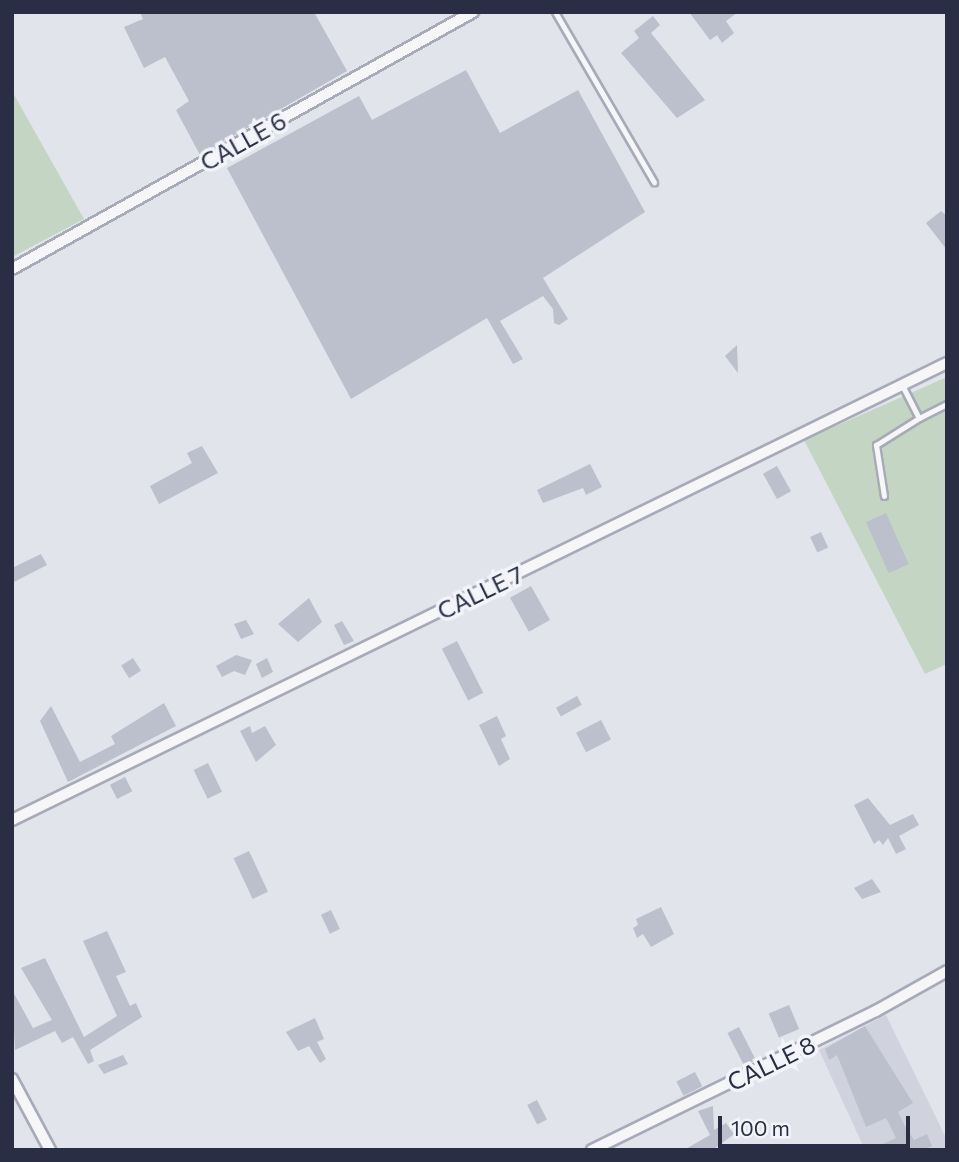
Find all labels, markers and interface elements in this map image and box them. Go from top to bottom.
street label: CALLE 6 [195,106,291,176]
street label: CALLE 7 [432,559,528,625]
street label: CALLE 8 [722,1029,820,1097]
scale bar [721,1102,914,1146]
text: 100 m [731,1115,790,1140]

